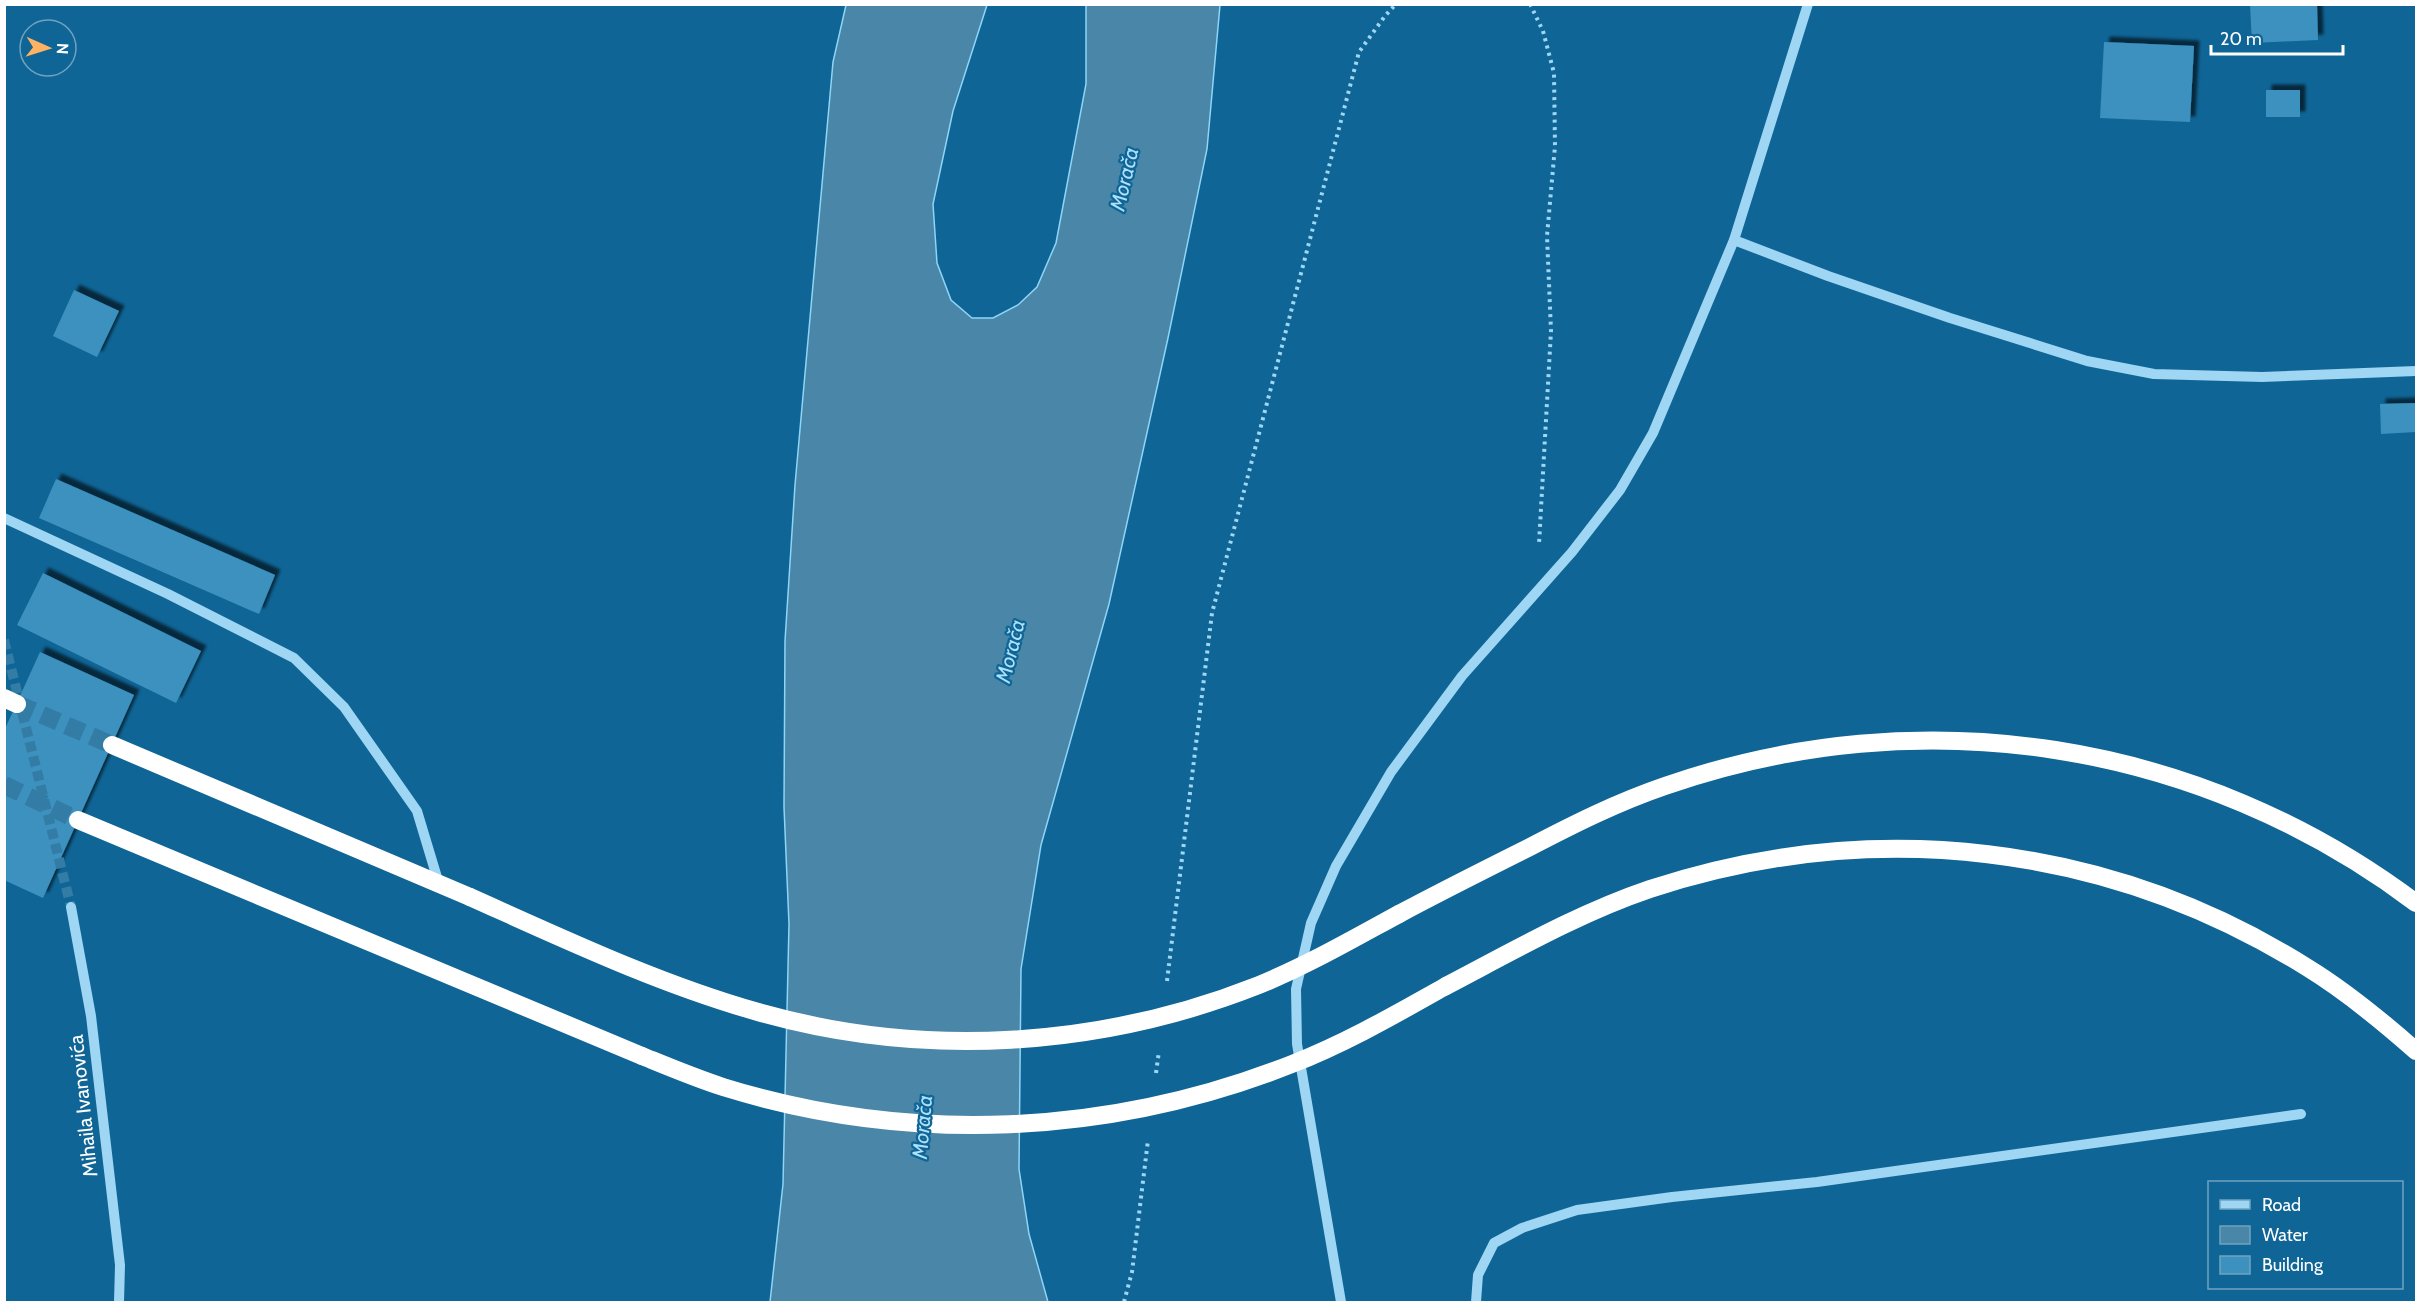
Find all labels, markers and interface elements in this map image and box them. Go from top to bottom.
north arrow [18,18,78,78]
scale bar [2211,18,2343,56]
text: 20 m [2220,28,2262,50]
text: N [53,43,72,55]
water label: Morača [1104,145,1143,214]
water label: Morača [990,617,1030,686]
street label: Mihaila Ivanovića [64,1033,102,1178]
water label: Morača [907,1094,937,1161]
legend [2208,1181,2403,1289]
text: Road [2262,1194,2301,1216]
text: Water [2262,1224,2308,1246]
text: Building [2262,1254,2324,1276]

